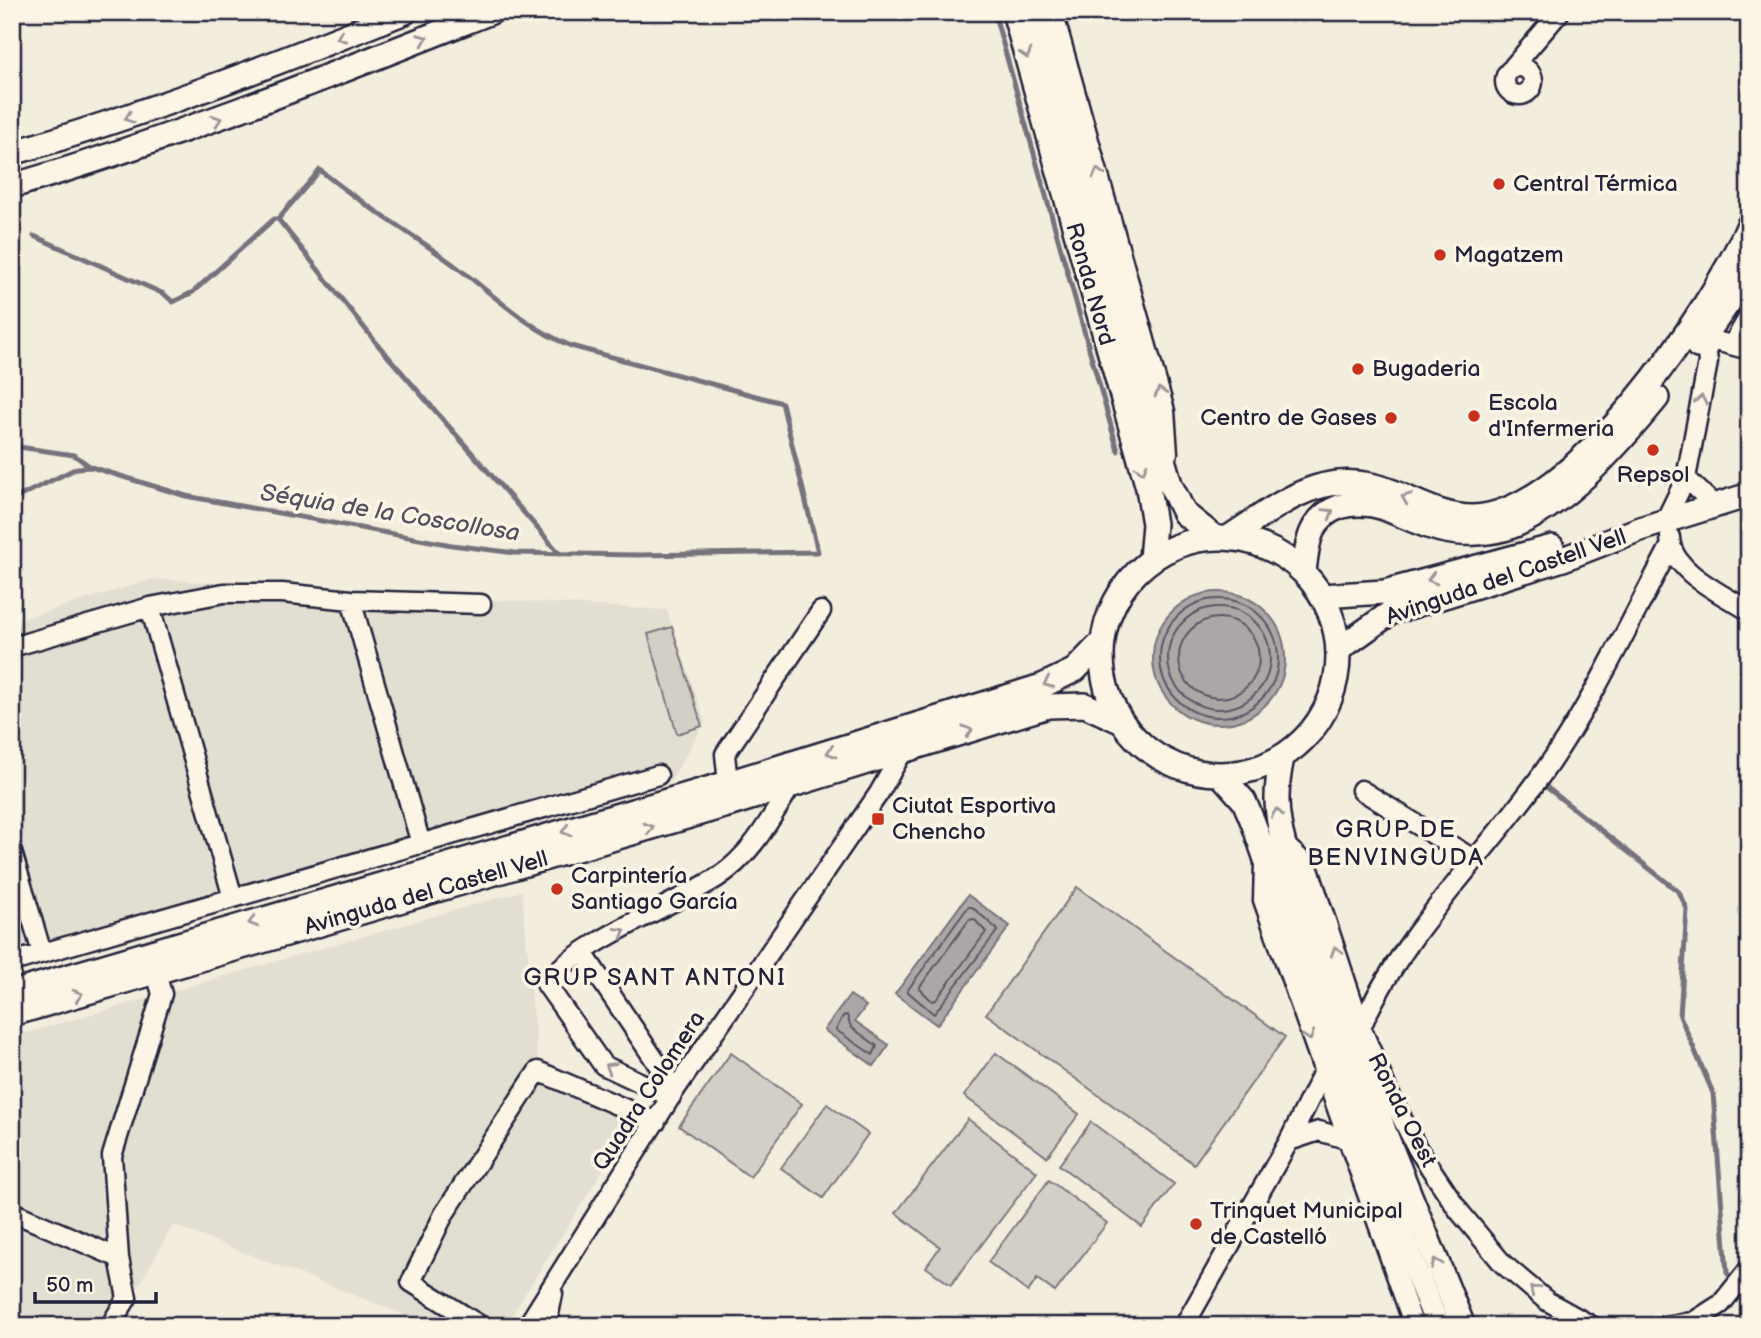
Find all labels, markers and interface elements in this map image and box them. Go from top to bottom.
one-way arrow [336,29,348,43]
one-way arrow [417,33,429,47]
one-way arrow [1017,48,1032,60]
one-way arrow [123,110,135,124]
one-way arrow [210,114,222,128]
one-way arrow [1092,168,1107,180]
place label: Central Térmica [1513,170,1678,198]
marker: Central Térmica [1491,176,1507,192]
street label: Ronda Nord [1059,219,1121,349]
place label: Magatzem [1454,241,1564,269]
marker: Magatzem [1432,247,1448,263]
place label: Bugaderia [1372,355,1480,383]
marker: Bugaderia [1350,361,1366,377]
one-way arrow [1154,387,1168,399]
place label: Escola d'Infermeria [1488,389,1614,443]
one-way arrow [1692,394,1707,406]
place label: Centro de Gases [1200,404,1377,432]
marker: Escola d'Infermeria [1466,408,1482,424]
marker: Centro de Gases [1383,410,1399,426]
marker: Repsol [1645,442,1661,458]
place label: Repsol [1617,461,1689,489]
one-way arrow [1134,463,1149,475]
water label: Séquia de la Coscollosa [258,478,522,548]
one-way arrow [1401,492,1414,506]
one-way arrow [1321,509,1334,522]
street label: Avinguda del Castell Vell [1382,523,1630,631]
one-way arrow [1426,571,1438,585]
one-way arrow [1042,675,1055,689]
one-way arrow [962,725,974,739]
one-way arrow [825,743,837,758]
place label: Ciutat Esportiva Chencho [892,792,1056,846]
one-way arrow [1270,807,1285,819]
marker: Ciutat Esportiva Chencho [870,811,886,827]
district label: GRUP DE BENVINGUDA [1307,815,1485,872]
one-way arrow [560,822,572,837]
one-way arrow [643,822,655,837]
street label: Avinguda del Castell Vell [301,845,551,941]
place label: Carpintería Santiago García [571,862,738,916]
marker: Carpintería Santiago García [549,881,565,897]
one-way arrow [248,914,260,929]
one-way arrow [613,927,626,940]
one-way arrow [1330,945,1344,957]
district label: GRUP SANT ANTONI [523,963,787,992]
one-way arrow [72,989,84,1003]
street label: Quadra Colomera [587,1006,711,1176]
one-way arrow [1301,1030,1315,1042]
street label: Ronda Oest [1361,1048,1443,1172]
one-way arrow [605,1062,618,1075]
place label: Trinquet Municipal de Castelló [1210,1197,1403,1251]
marker: Trinquet Municipal de Castelló [1188,1216,1204,1232]
one-way arrow [1430,1258,1444,1270]
scale bar [35,1261,156,1305]
text: 50 m [46,1273,93,1298]
one-way arrow [1530,1286,1543,1298]

